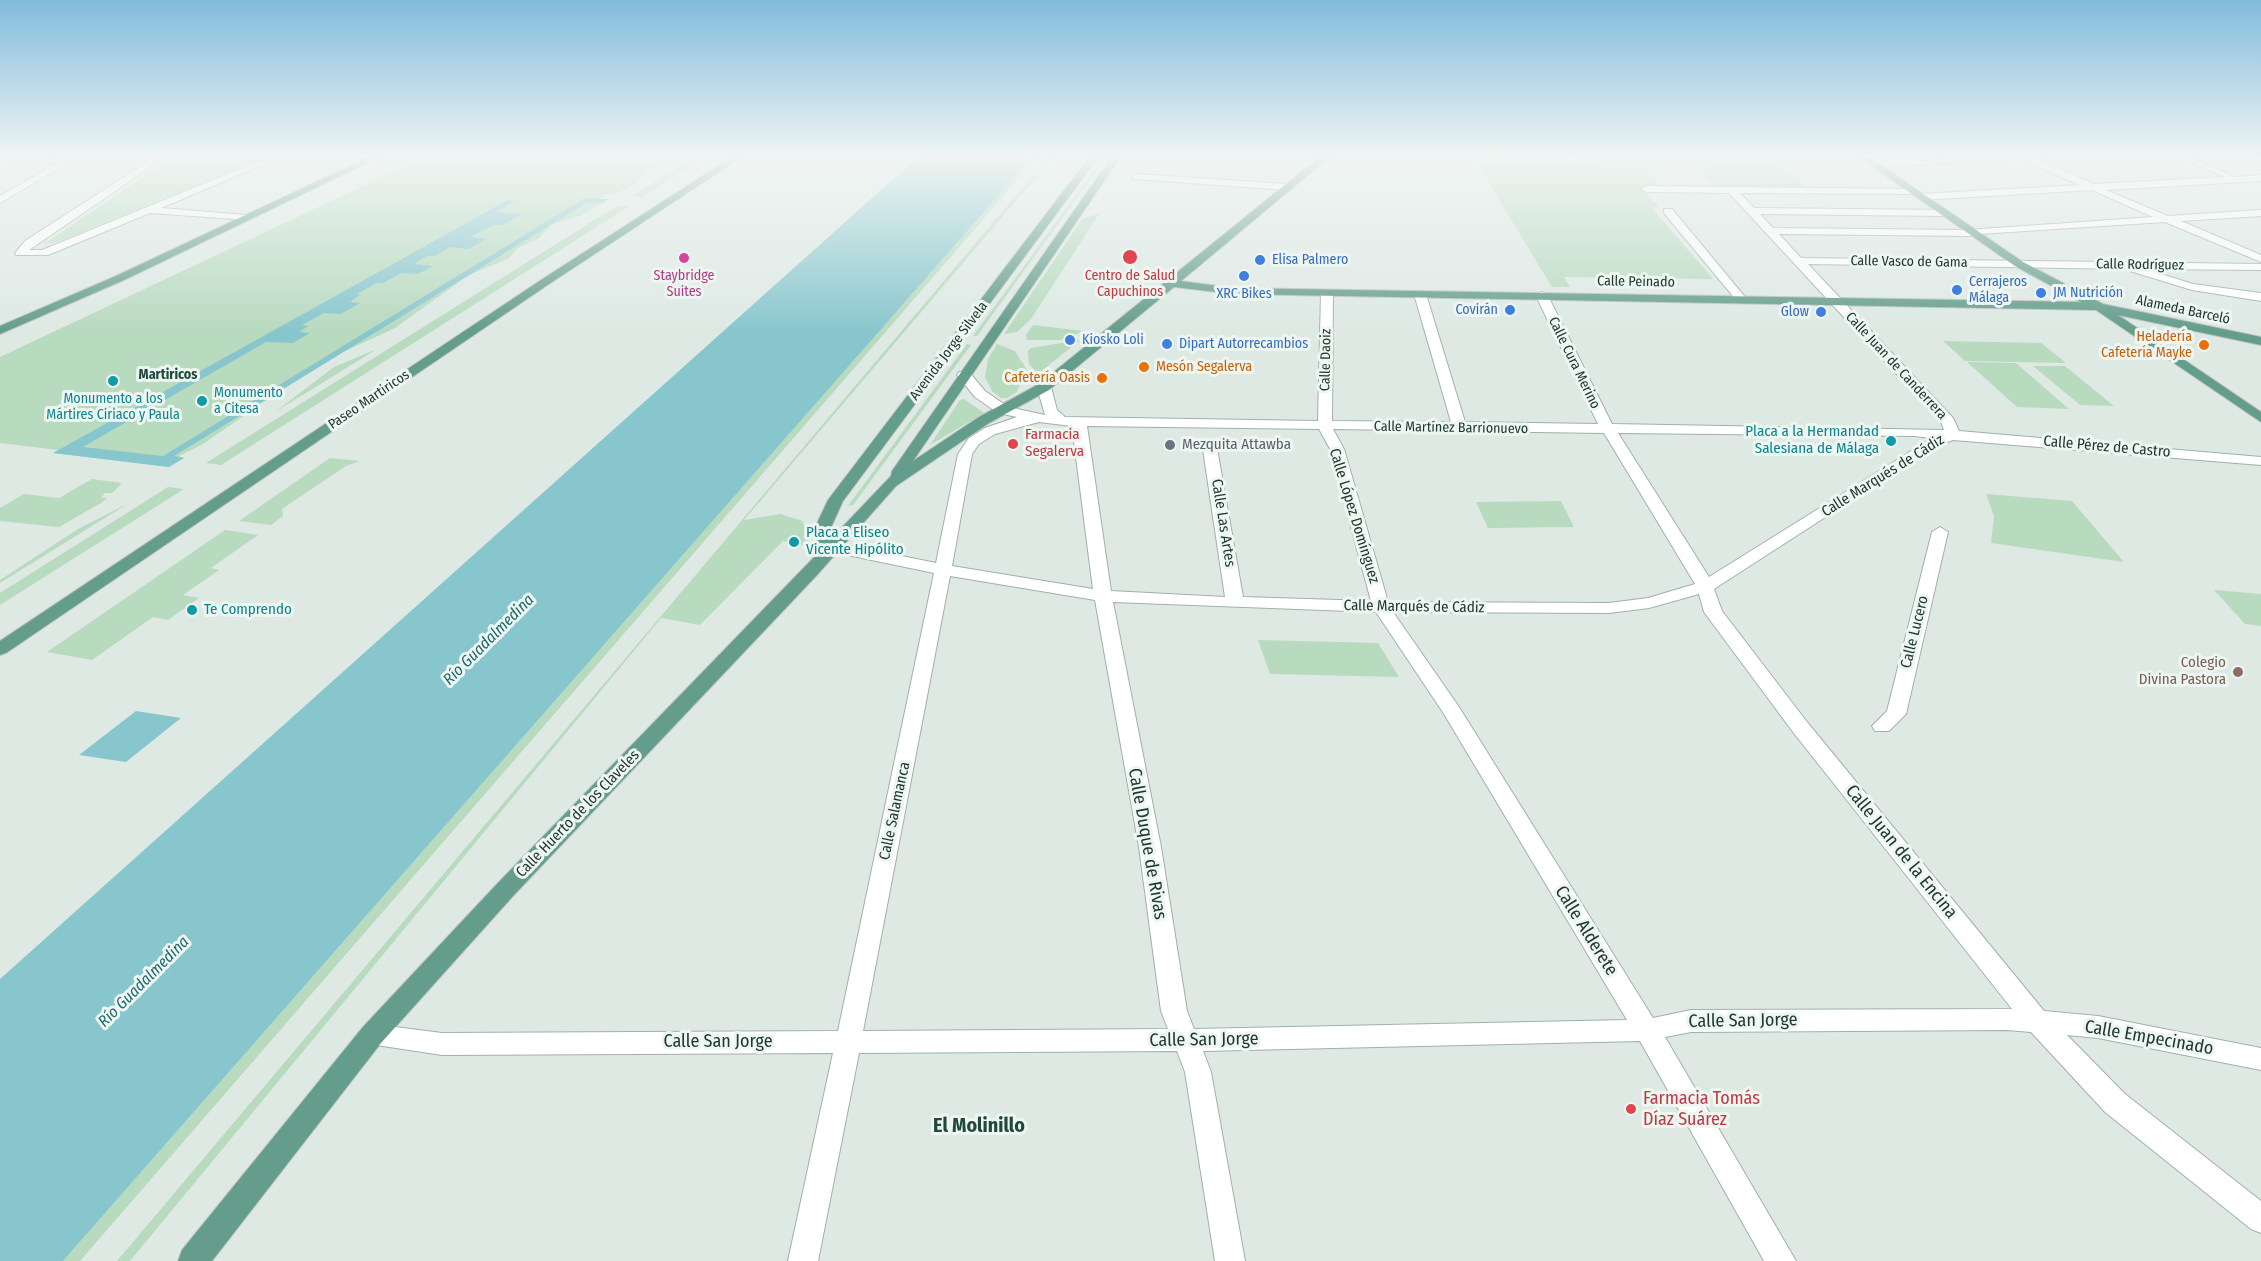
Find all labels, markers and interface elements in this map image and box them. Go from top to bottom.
marker: Centro de Salud Capuchinos [1121,248,1139,266]
marker: Staybridge Suites [677,251,691,265]
place label: Elisa Palmero [1272,252,1348,268]
marker: Elisa Palmero [1253,253,1267,267]
street label: Calle Vasco de Gama [1850,253,1968,271]
street label: Calle Rodríguez [2096,256,2184,274]
place label: Staybridge Suites [654,268,714,300]
place label: Centro de Salud Capuchinos [1085,268,1175,300]
marker: XRC Bikes [1237,269,1251,283]
street label: Calle Peinado [1597,273,1675,291]
place label: Cerrajeros Málaga [1969,274,2027,306]
marker: Cerrajeros Málaga [1950,283,1964,297]
place label: JM Nutrición [2053,285,2123,301]
place label: XRC Bikes [1216,286,1272,302]
marker: JM Nutrición [2034,286,2048,300]
street label: Alameda Barceló [2134,292,2232,328]
street label: Avenida Jorge Silvela [906,298,992,404]
place label: Covirán [1455,302,1498,318]
marker: Covirán [1503,303,1517,317]
place label: Glow [1781,304,1809,320]
marker: Glow [1814,305,1828,319]
street label: Calle Juan de Canderrera [1842,309,1950,423]
street label: Calle Cura Merino [1545,314,1603,412]
street label: Calle Daoiz [1317,329,1335,391]
place label: Heladería Cafetería Mayke [2101,329,2192,362]
place label: Kiosko Loli [1082,332,1144,348]
marker: Kiosko Loli [1063,333,1077,347]
place label: Dipart Autorrecambios [1179,336,1308,352]
marker: Dipart Autorrecambios [1160,337,1174,351]
marker: Heladería Cafetería Mayke [2197,338,2211,352]
place label: Mesón Segalerva [1156,359,1252,375]
marker: Mesón Segalerva [1137,360,1151,374]
district label: Martiricos [139,367,197,383]
street label: Paseo Martiricos [325,367,413,433]
place label: Cafetería Oasis [1004,370,1090,386]
marker: Cafetería Oasis [1095,371,1109,385]
marker: Monumento a los Mártires Ciriaco y Paula [106,374,120,388]
place label: Monumento a Citesa [214,385,283,418]
place label: Monumento a los Mártires Ciriaco y Paula [46,391,180,424]
marker: Monumento a Citesa [195,394,209,408]
street label: Calle Martínez Barrionuevo [1374,418,1528,438]
place label: Placa a la Hermandad Salesiana de Málaga [1745,423,1879,458]
place label: Farmacia Segalerva [1025,426,1084,461]
street label: Calle Marqués de Cádiz [1818,431,1948,521]
street label: Calle Pérez de Castro [2043,432,2171,462]
marker: Placa a la Hermandad Salesiana de Málaga [1884,434,1898,448]
place label: Mezquita Attawba [1182,436,1291,454]
marker: Farmacia Segalerva [1006,437,1020,451]
marker: Mezquita Attawba [1163,438,1177,452]
street label: Calle López Domínguez [1325,446,1383,586]
street label: Calle Las Artes [1207,478,1239,568]
place label: Placa a Eliseo Vicente Hipólito [806,524,904,559]
marker: Placa a Eliseo Vicente Hipólito [787,535,801,549]
water label: Río Guadalmedina [440,591,538,689]
street label: Calle Lucero [1897,594,1933,670]
street label: Calle Marqués de Cádiz [1343,597,1485,617]
place label: Te Comprendo [204,601,292,619]
marker: Te Comprendo [185,603,199,617]
place label: Colegio Divina Pastora [2139,654,2226,689]
marker: Colegio Divina Pastora [2231,665,2245,679]
street label: Calle Huerto de los Claveles [512,747,644,881]
street label: Calle Salamanca [876,760,914,862]
street label: Calle Duque de Rivas [1123,767,1171,921]
street label: Calle Juan de la Encina [1840,781,1962,923]
street label: Calle Alderete [1550,882,1622,980]
water label: Río Guadalmedina [95,933,193,1031]
street label: Calle San Jorge [1688,1009,1798,1033]
street label: Calle Empecinado [2083,1016,2215,1060]
street label: Calle San Jorge [1149,1028,1259,1052]
street label: Calle San Jorge [663,1031,773,1053]
place label: Farmacia Tomás Díaz Suárez [1643,1088,1760,1130]
marker: Farmacia Tomás Díaz Suárez [1624,1102,1638,1116]
district label: El Molinillo [933,1114,1025,1138]

